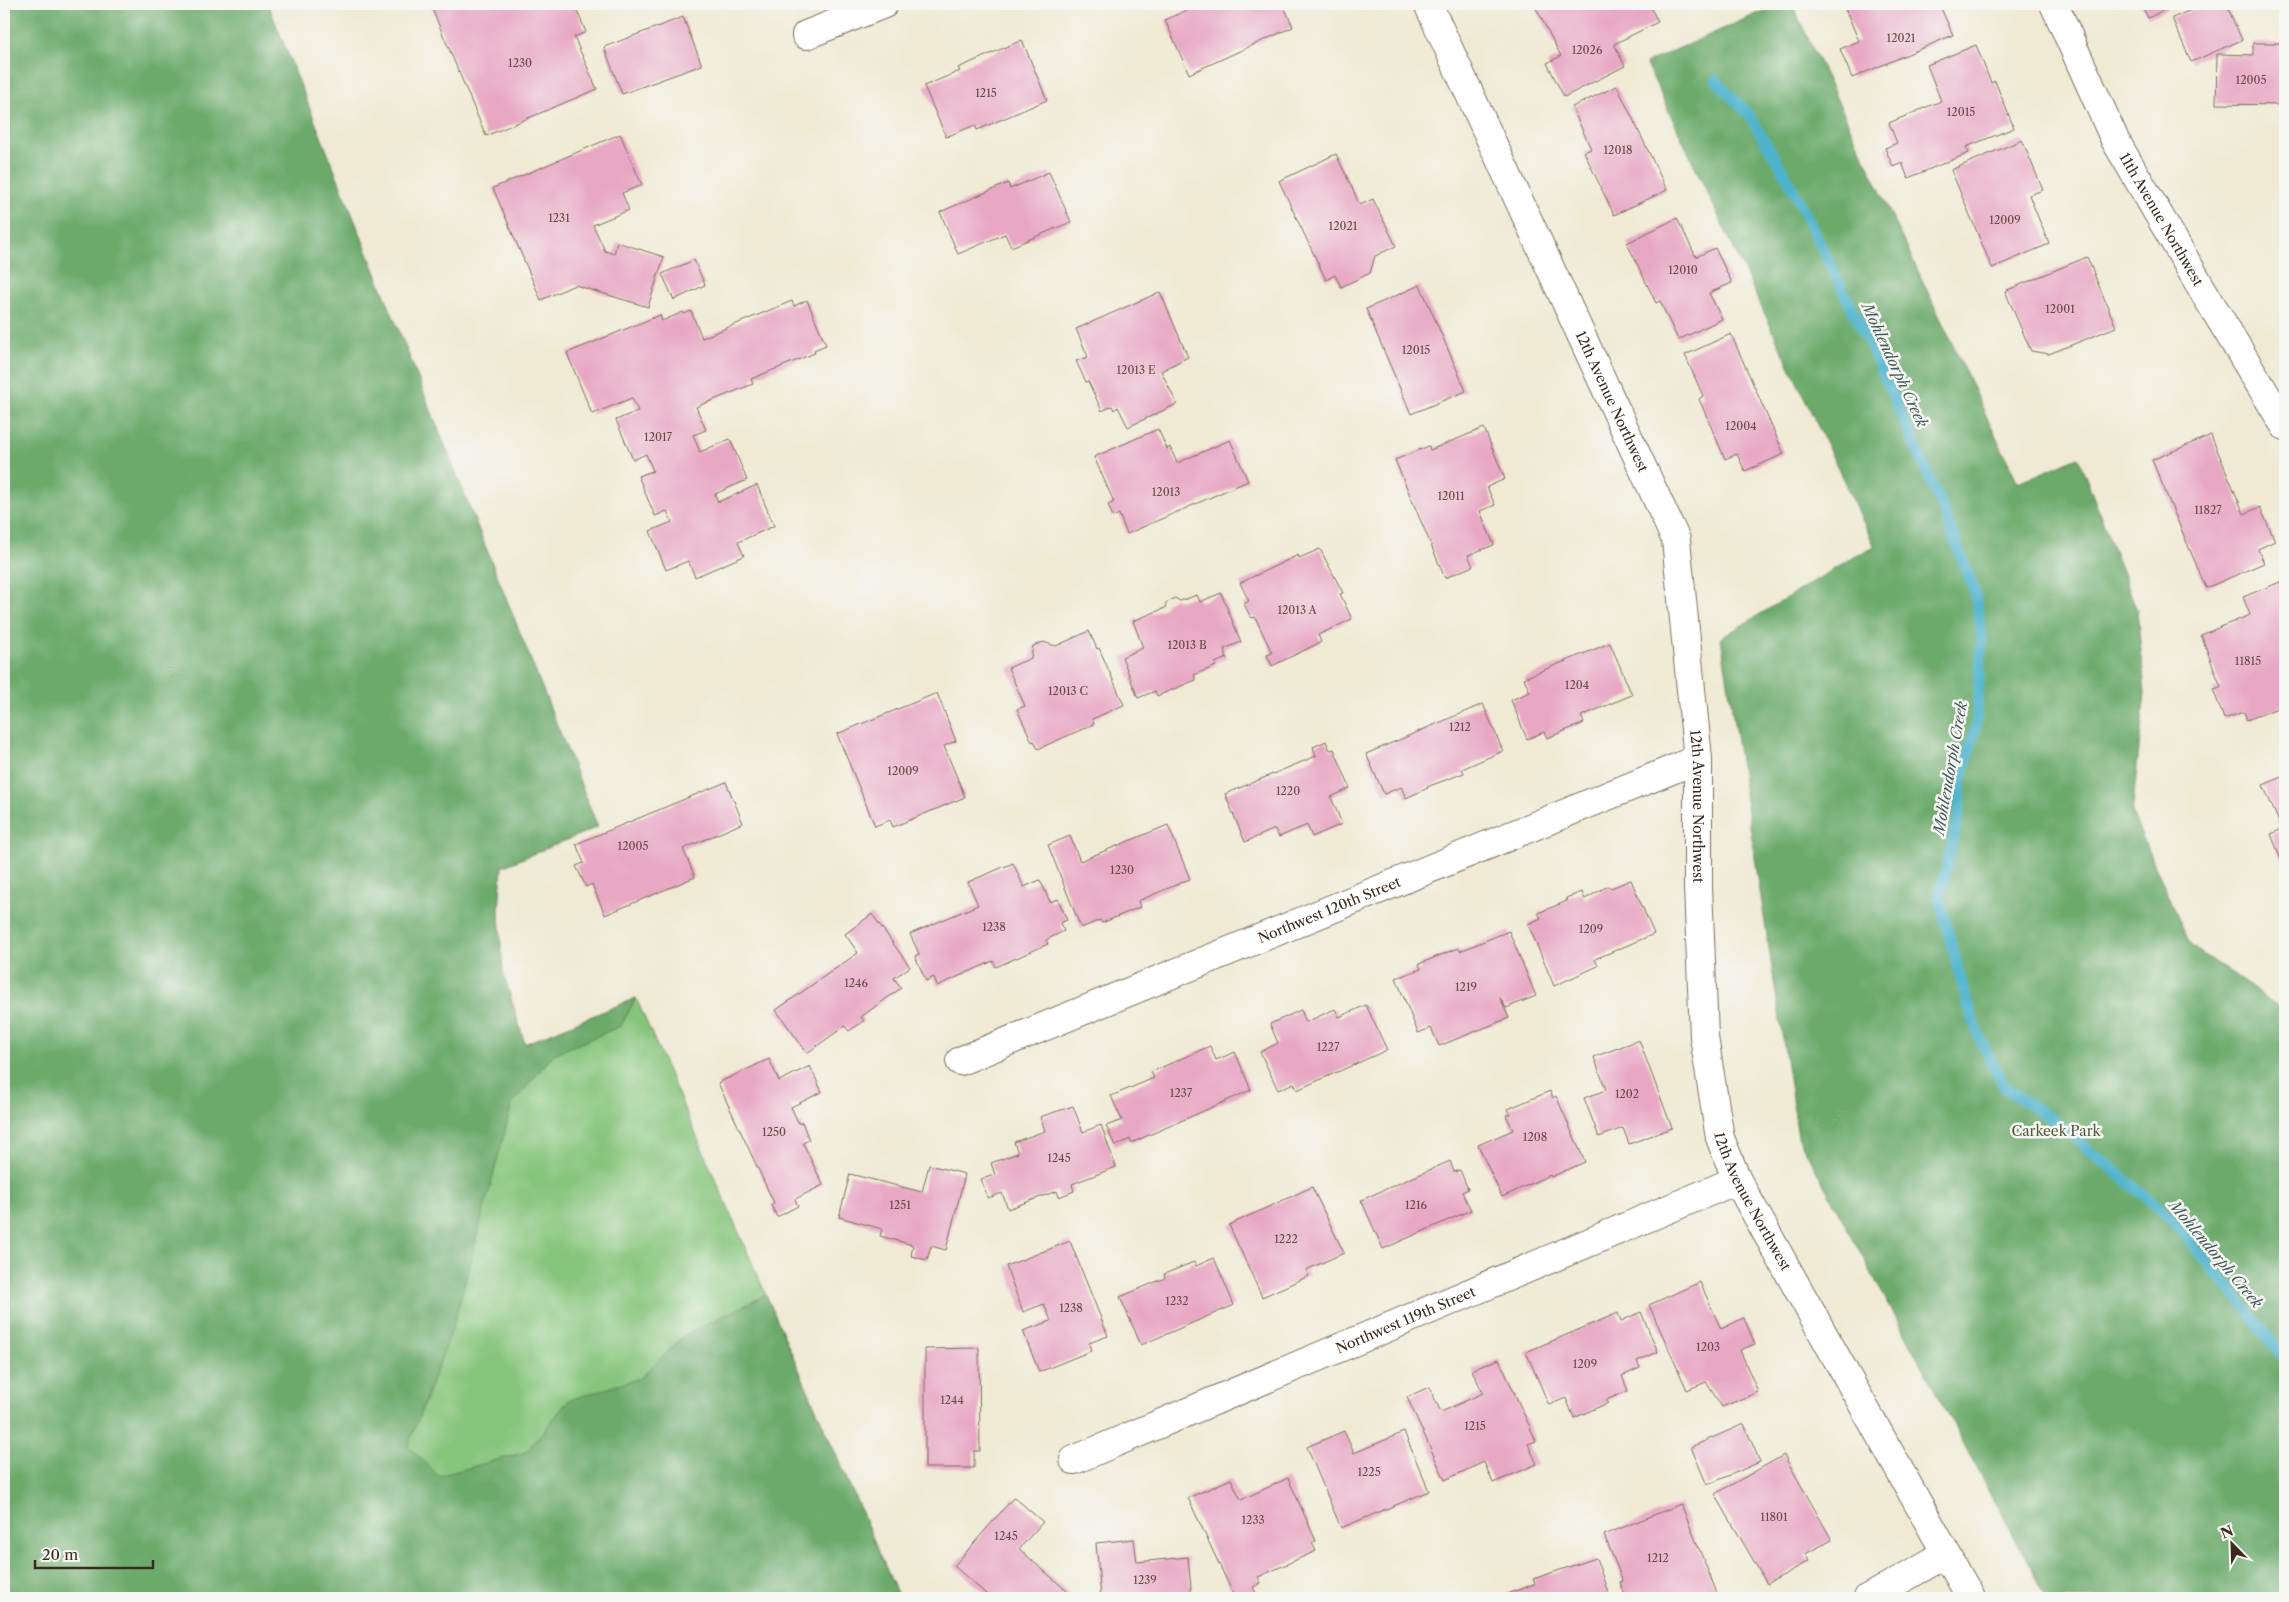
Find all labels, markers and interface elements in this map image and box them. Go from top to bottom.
house number: 12021 [1887,31,1916,45]
house number: 12026 [1572,43,1603,57]
house number: 1230 [508,56,532,70]
house number: 12005 [2236,73,2266,87]
house number: 1215 [975,86,997,100]
house number: 12015 [1947,105,1975,119]
house number: 12018 [1603,143,1633,157]
street label: 11th Avenue Northwest [2115,150,2207,289]
house number: 1231 [548,211,570,225]
house number: 12009 [1989,213,2021,227]
house number: 12021 [1329,219,1358,233]
house number: 12010 [1668,263,1698,277]
water label: Mohlendorph Creek [1857,298,1932,430]
house number: 12001 [2045,302,2075,316]
street label: 12th Avenue Northwest [1572,328,1652,475]
house number: 12015 [1402,343,1430,357]
house number: 12013 E [1116,363,1156,377]
house number: 12004 [1725,419,1757,433]
house number: 12017 [644,430,673,444]
house number: 12013 [1152,485,1180,499]
house number: 12011 [1437,489,1465,503]
house number: 11827 [2194,503,2222,517]
house number: 12013 A [1277,603,1317,617]
house number: 12013 B [1167,638,1207,652]
house number: 11815 [2235,654,2261,668]
house number: 1204 [1565,678,1589,692]
house number: 12013 C [1048,684,1088,698]
water label: Mohlendorph Creek [1929,700,1971,838]
house number: 1212 [1449,720,1471,734]
street label: 12th Avenue Northwest [1686,729,1707,883]
house number: 12009 [887,764,919,778]
house number: 1220 [1276,784,1300,798]
house number: 12005 [618,839,648,853]
house number: 1230 [1110,863,1134,877]
street label: Northwest 120th Street [1255,873,1403,947]
house number: 1238 [982,920,1006,934]
house number: 1209 [1579,922,1603,936]
house number: 1246 [844,976,868,990]
house number: 1219 [1455,980,1477,994]
house number: 1227 [1317,1040,1340,1054]
house number: 1237 [1170,1086,1193,1100]
house number: 1202 [1615,1087,1639,1101]
park label: Carkeek Park [2011,1122,2102,1140]
house number: 1250 [762,1125,786,1139]
house number: 1208 [1523,1130,1547,1144]
street label: 12th Avenue Northwest [1710,1131,1795,1274]
house number: 1245 [1047,1151,1071,1165]
water label: Mohlendorph Creek [2164,1195,2267,1312]
house number: 1251 [889,1198,911,1212]
house number: 1216 [1405,1198,1428,1212]
house number: 1222 [1274,1232,1298,1246]
street label: Northwest 119th Street [1333,1282,1478,1357]
house number: 1232 [1165,1294,1189,1308]
house number: 1238 [1059,1301,1083,1315]
house number: 1203 [1696,1340,1720,1354]
house number: 1209 [1573,1357,1597,1371]
house number: 1244 [940,1393,964,1407]
house number: 1215 [1464,1419,1486,1433]
house number: 1225 [1357,1465,1381,1479]
house number: 11801 [1760,1510,1788,1524]
house number: 1233 [1241,1513,1265,1527]
north arrow [2206,1520,2256,1570]
text: N [2218,1521,2236,1543]
house number: 1245 [994,1529,1018,1543]
scale bar [35,1537,152,1569]
text: 20 m [42,1545,78,1564]
house number: 1212 [1647,1551,1669,1565]
house number: 1239 [1133,1573,1157,1587]

